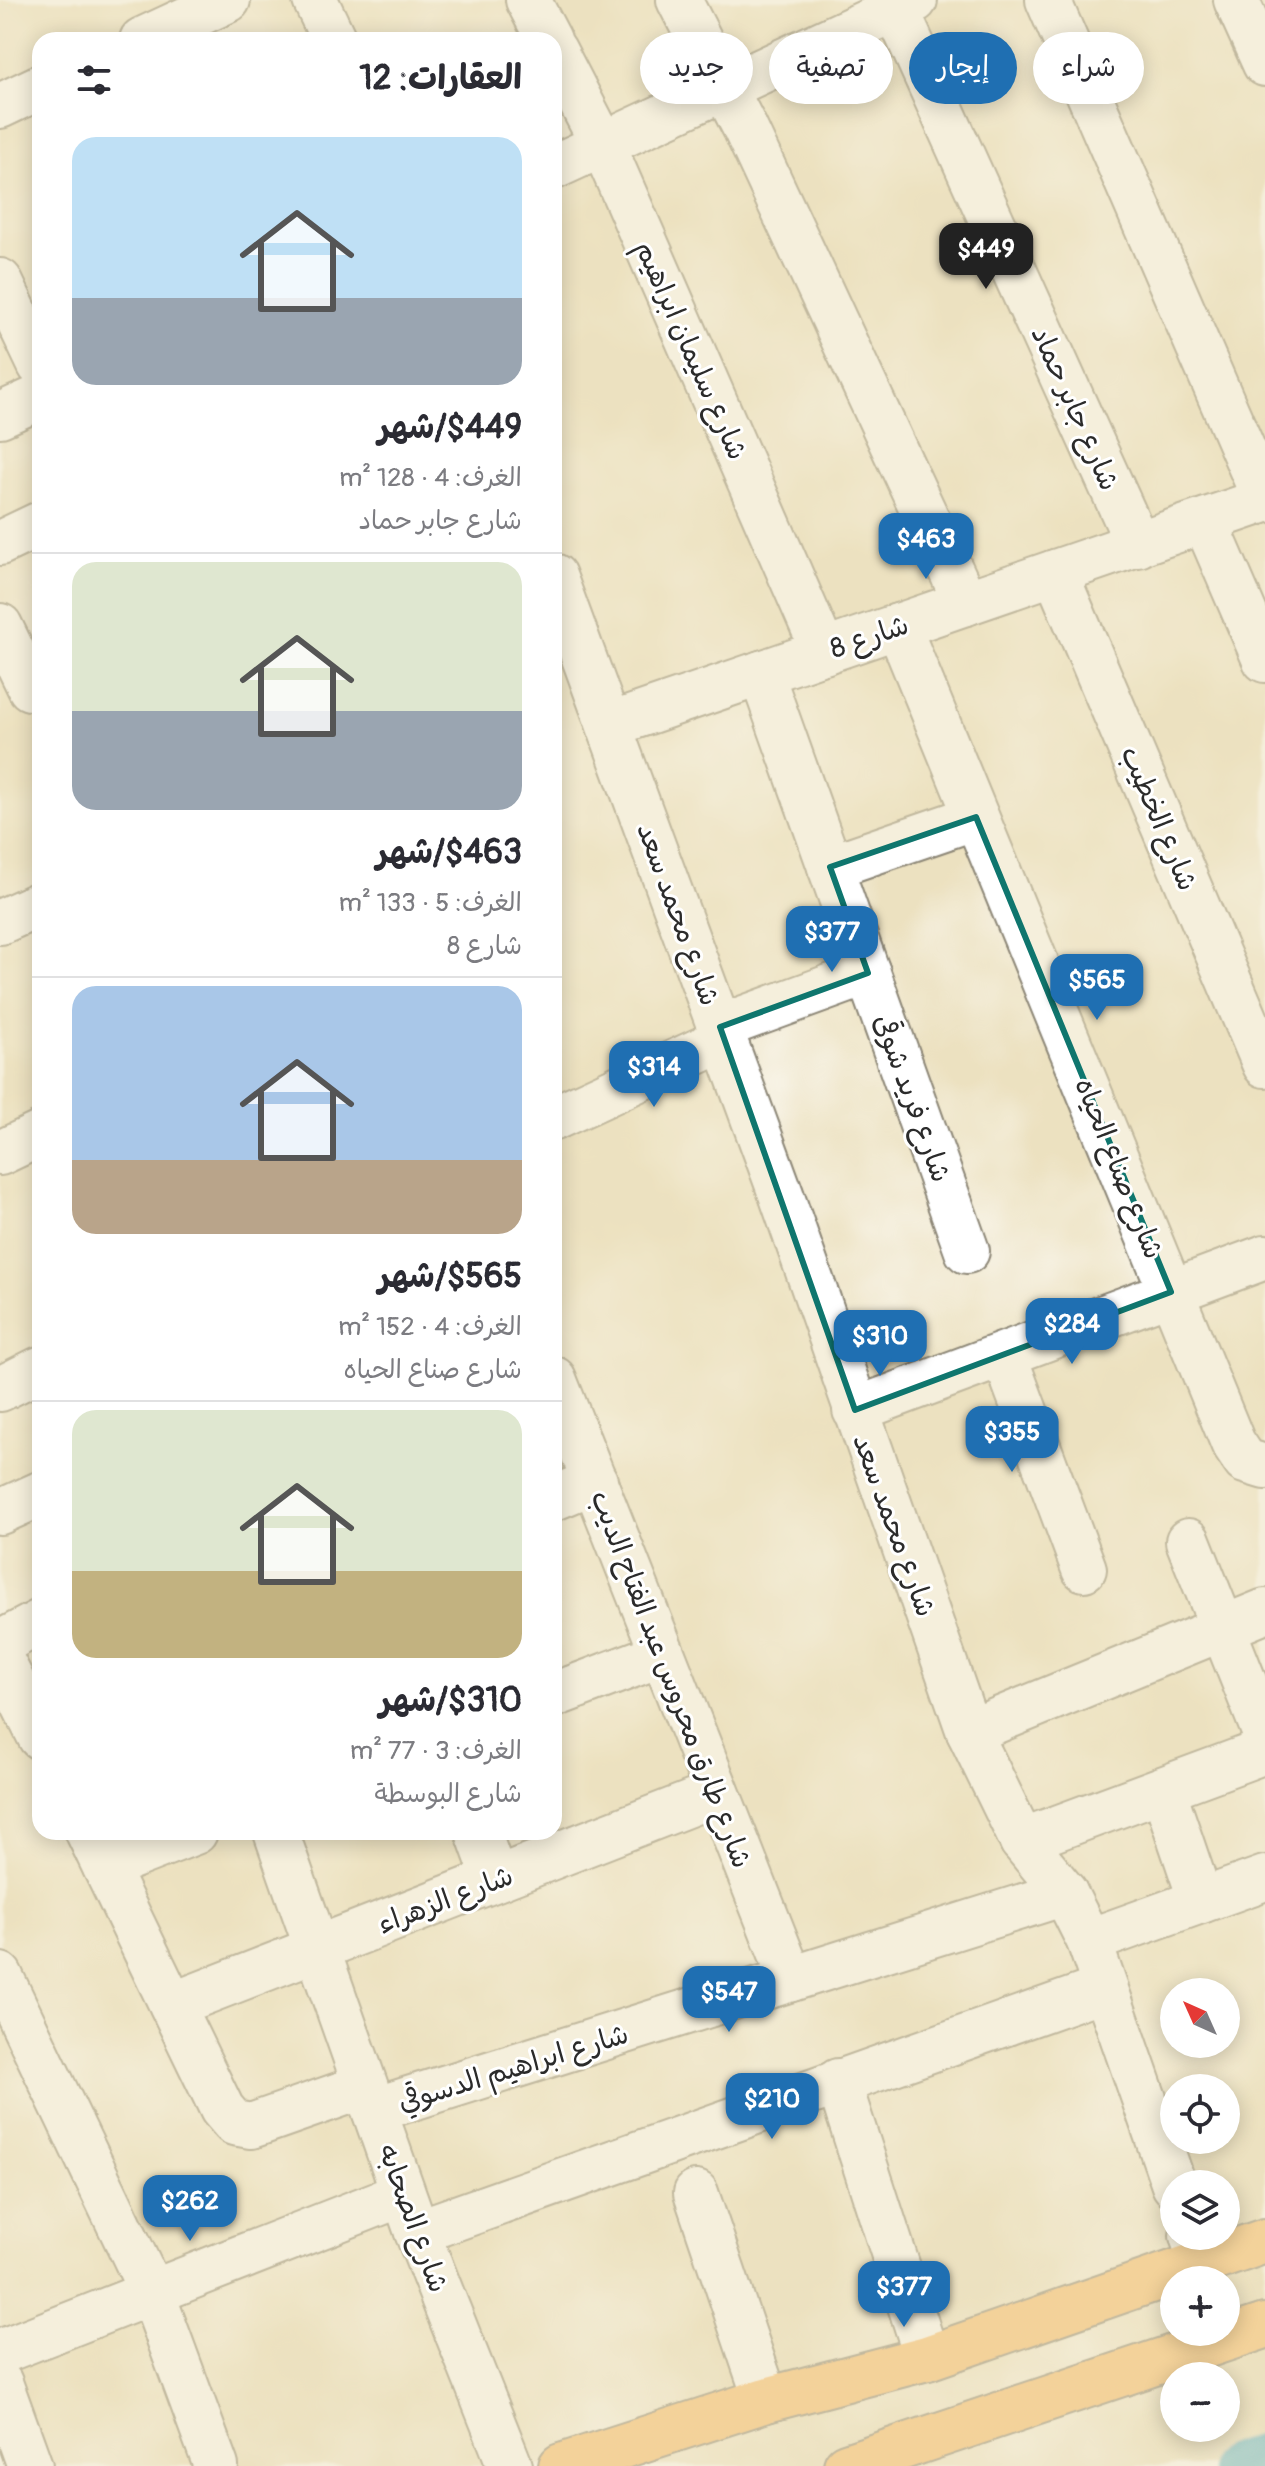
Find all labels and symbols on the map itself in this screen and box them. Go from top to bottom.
pin: $449 [939,223,1033,291]
street label: شارع سليمان ابراهيم [624,236,755,467]
street label: شارع جابر حماد [1022,321,1126,497]
pin: $463 [879,513,973,581]
street label: شارع 8 [826,608,914,668]
street label: شارع الخطيب [1112,741,1205,897]
street label: شارع محمد سعد [627,818,727,1011]
pin: $377 [785,906,879,974]
pin: $565 [1050,954,1144,1022]
street label: شارع فريد شوقى [864,1009,959,1188]
pin: $314 [607,1041,701,1109]
street label: شارع صناع الحياه [1065,1073,1171,1265]
pin: $284 [1025,1298,1119,1366]
pin: $310 [833,1310,927,1378]
pin: $355 [965,1406,1059,1474]
street label: شارع محمد سعد [843,1429,943,1622]
street label: شارع طارق محروس عبد الفتاح الديب [581,1486,759,1874]
street label: شارع الزهراء [373,1859,519,1943]
pin: $547 [682,1966,776,2034]
north arrow [1160,1978,1240,2058]
street label: شارع ابراهيم الدسوقي [394,2016,634,2123]
pin: $210 [725,2073,819,2141]
street label: شارع الصحابه [369,2140,456,2298]
pin: $262 [143,2175,237,2243]
pin: $377 [857,2261,951,2329]

